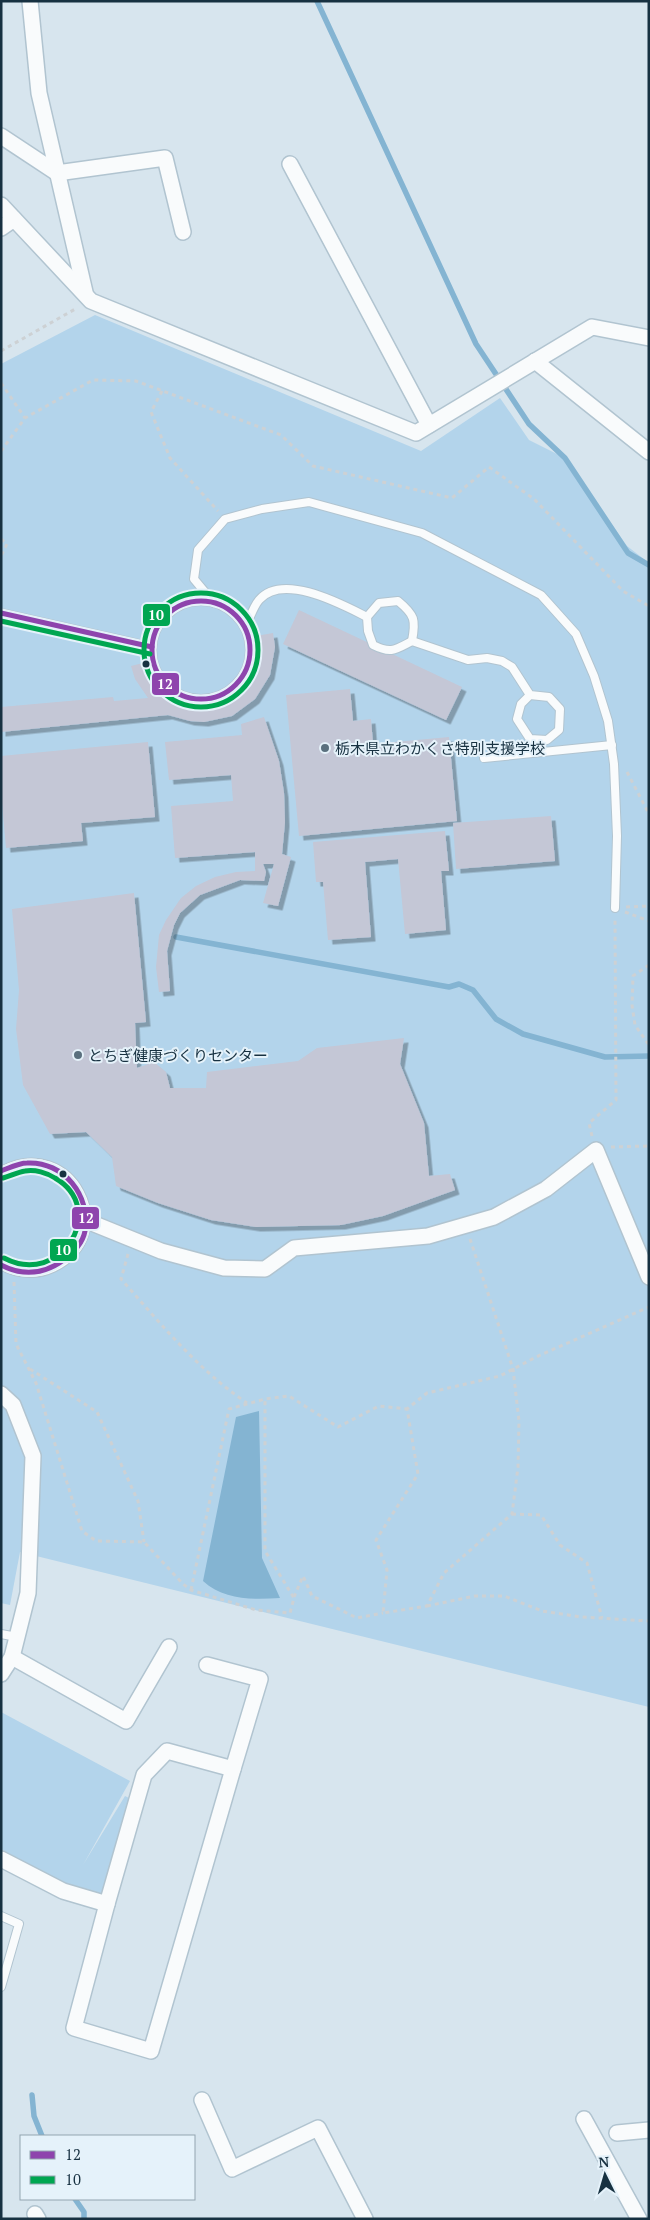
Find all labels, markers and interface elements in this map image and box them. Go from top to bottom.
line badge: 10 [142,603,171,627]
text: 10 [148,605,164,624]
unlabelled marker [141,659,151,669]
line badge: 12 [151,672,180,696]
text: 12 [157,674,173,693]
place label: 栃木県立わかくさ特別支援学校 [335,738,545,758]
marker: 栃木県立わかくさ特別支援学校 [319,742,331,754]
place label: とちぎ健康づくりセンター [88,1045,268,1065]
marker: とちぎ健康づくりセンター [72,1049,84,1061]
unlabelled marker [58,1169,68,1179]
line badge: 12 [71,1206,100,1230]
text: 12 [78,1208,94,1227]
line badge: 10 [49,1238,78,1262]
text: 10 [55,1240,71,1259]
legend [20,2135,195,2200]
text: 12 [65,2144,81,2164]
north arrow [580,2150,630,2200]
text: N [598,2152,610,2171]
text: 10 [65,2169,81,2189]

